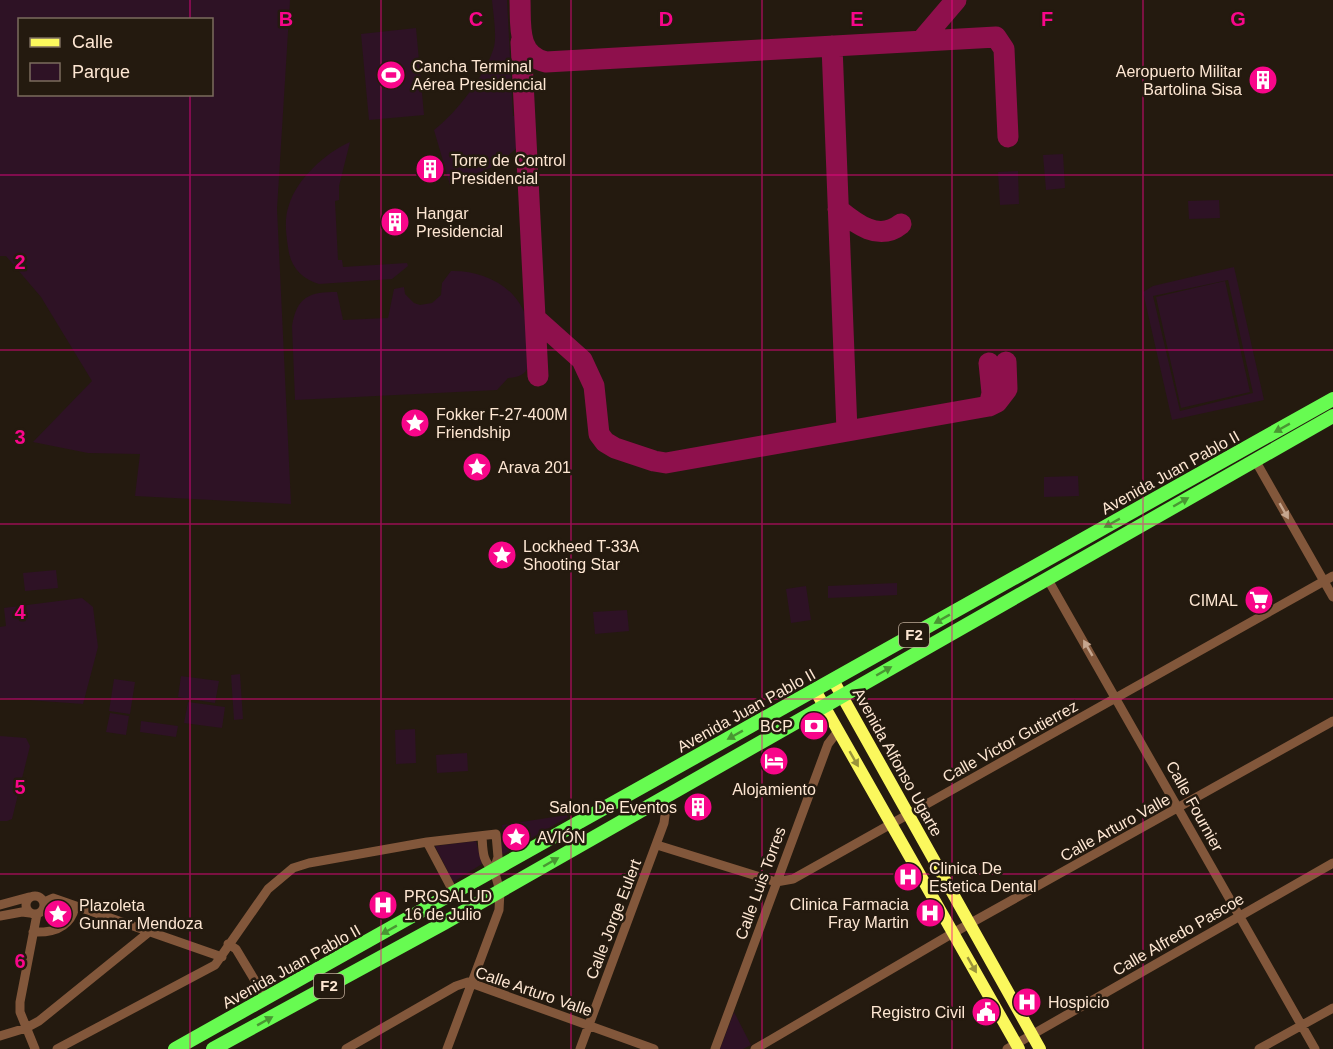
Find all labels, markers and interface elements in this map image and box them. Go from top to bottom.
text: B [279,8,293,30]
text: C [469,8,483,30]
text: D [659,8,673,30]
text: E [850,8,864,30]
text: F [1041,8,1053,30]
text: G [1230,8,1246,30]
legend [18,18,213,96]
text: Calle [72,32,113,52]
place label: Cancha Terminal Aérea Presidencial [412,58,546,93]
sports icon: Cancha Terminal Aérea Presidencial [375,59,407,91]
text: Parque [72,62,130,82]
place label: Aeropuerto Militar Bartolina Sisa [1116,63,1243,98]
building icon: Aeropuerto Militar Bartolina Sisa [1247,64,1279,96]
place label: Torre de Control Presidencial [451,152,566,187]
building icon: Torre de Control Presidencial [414,153,446,185]
place label: Hangar Presidencial [416,205,503,240]
building icon: Hangar Presidencial [379,206,411,238]
text: 2 [14,251,26,273]
place label: Fokker F-27-400M Friendship [436,406,568,441]
place icon: Fokker F-27-400M Friendship [399,407,431,439]
one-way arrow [1273,423,1290,433]
text: 3 [14,426,26,448]
street label: Avenida Juan Pablo II [1098,427,1242,518]
place icon: Arava 201 [461,451,493,483]
place label: Arava 201 [498,459,571,476]
one-way arrow [1173,497,1190,507]
one-way arrow [1278,503,1289,519]
one-way arrow [1104,518,1120,529]
place label: Lockheed T-33A Shooting Star [523,538,640,573]
place icon: Lockheed T-33A Shooting Star [486,539,518,571]
supermarket icon: CIMAL [1243,584,1275,616]
place label: CIMAL [1189,592,1238,609]
text: 4 [14,601,26,623]
one-way arrow [933,614,950,624]
road number: F2 [899,623,929,647]
one-way arrow [1082,640,1093,656]
street label: Avenida Juan Pablo II [674,665,818,756]
one-way arrow [876,666,892,677]
street label: Avenida Alfonso Ugarte [850,685,946,839]
street label: Calle Victor Gutierrez [940,697,1081,786]
bank icon: BCP [798,710,830,742]
place label: BCP [760,718,793,735]
one-way arrow [726,730,743,740]
hotel icon: Alojamiento [758,745,790,777]
one-way arrow [849,751,859,768]
street label: Calle Fournier [1163,758,1227,855]
text: 5 [14,776,26,798]
place label: Alojamiento [732,781,816,798]
street label: Calle Arturo Valle [1058,790,1173,865]
building icon: Salon De Eventos [682,791,714,823]
place label: Salon De Eventos [549,799,677,816]
place icon: AVIÓN [500,821,532,853]
street label: Calle Luis Torres [732,824,789,942]
place label: AVIÓN [537,828,586,846]
one-way arrow [543,856,559,867]
street label: Calle Jorge Eulert [583,856,644,982]
place label: Clinica De Estetica Dental [929,860,1037,895]
hospital icon: Clinica De Estetica Dental [892,861,924,893]
place label: PROSALUD 16 de Julio [404,888,492,923]
hospital icon: PROSALUD 16 de Julio [367,889,399,921]
street label: Calle Alfredo Pascoe [1110,890,1247,979]
place label: Clinica Farmacia Fray Martin [790,896,909,931]
place label: Plazoleta Gunnar Mendoza [79,897,203,932]
hospital icon: Clinica Farmacia Fray Martin [914,897,946,929]
place icon: Plazoleta Gunnar Mendoza [42,898,74,930]
street label: Avenida Juan Pablo II [219,921,363,1012]
one-way arrow [380,925,397,935]
text: 6 [14,950,26,972]
one-way arrow [966,957,977,973]
street label: Calle Arturo Valle [473,964,595,1019]
road number: F2 [314,974,344,998]
hospital icon: Hospicio [1011,986,1043,1018]
place label: Hospicio [1048,994,1109,1011]
public building icon: Registro Civil [970,996,1002,1028]
place label: Registro Civil [871,1004,965,1021]
one-way arrow [256,1016,273,1026]

